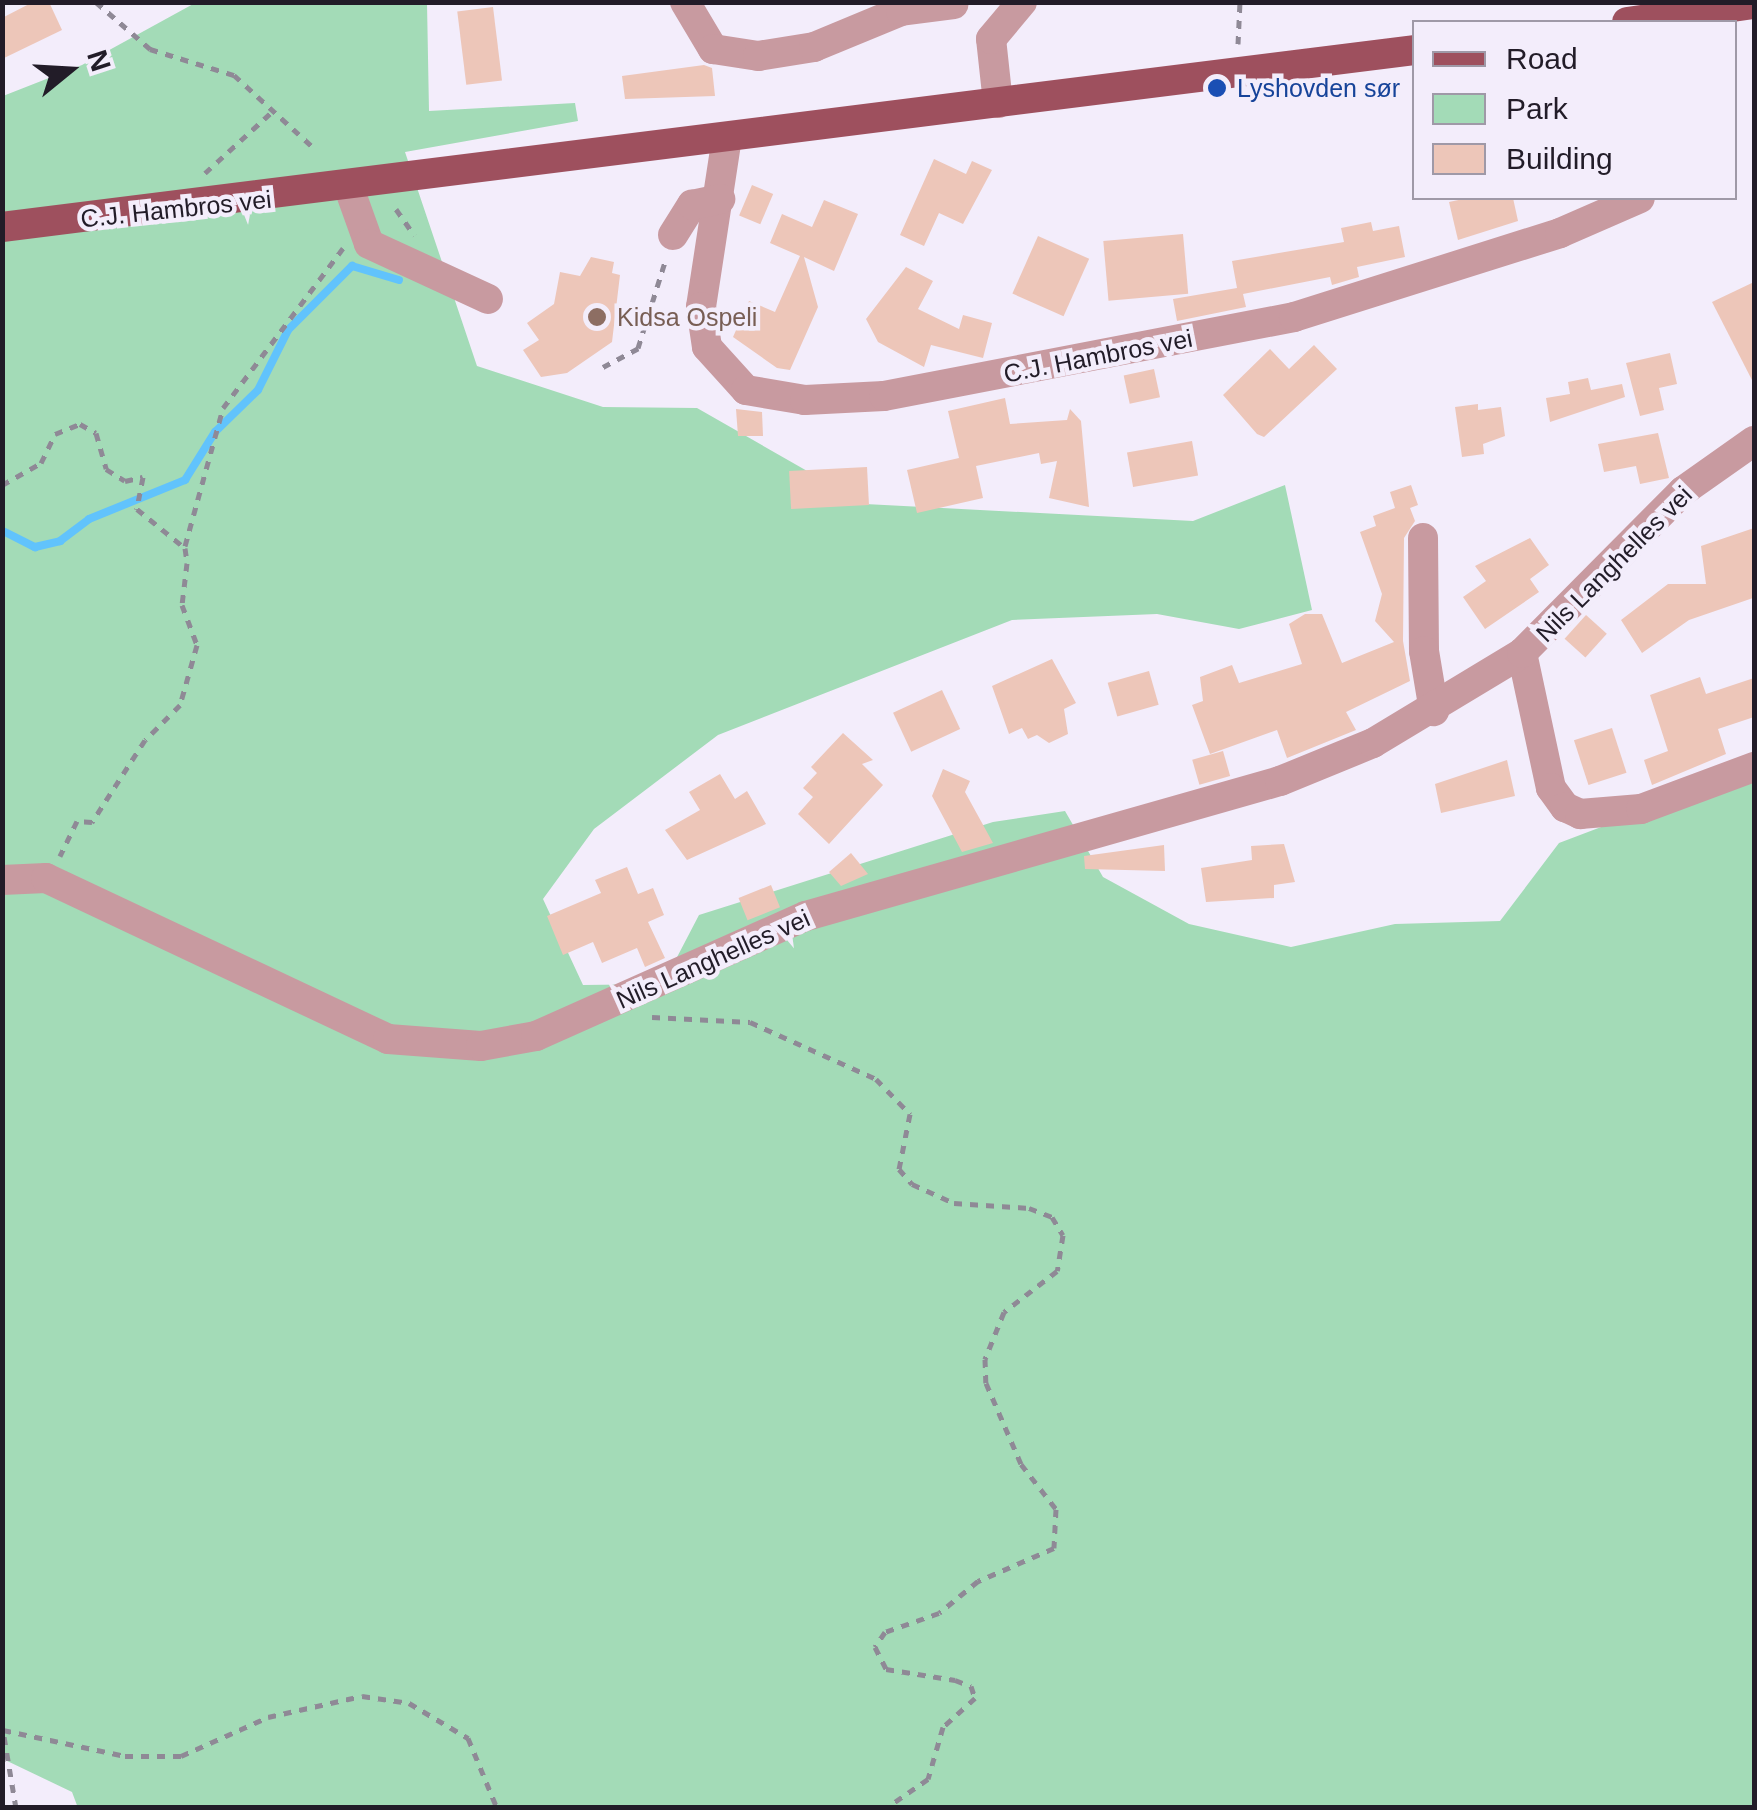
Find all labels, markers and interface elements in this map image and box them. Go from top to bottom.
north arrow [20,20,120,120]
legend [1412,20,1737,200]
text: Road [1506,42,1578,75]
text: N [81,46,117,75]
place label: Lyshovden sør [1237,73,1400,103]
marker: Lyshovden sør [1206,77,1228,99]
text: Park [1506,92,1568,125]
text: Building [1506,142,1613,175]
street label: C.J. Hambros vei [79,184,273,234]
place label: Kidsa Ospeli [617,302,757,332]
marker: Kidsa Ospeli [586,306,608,328]
street label: C.J. Hambros vei [1001,323,1195,389]
street label: Nils Langhelles vei [1530,480,1698,648]
street label: Nils Langhelles vei [612,903,814,1015]

